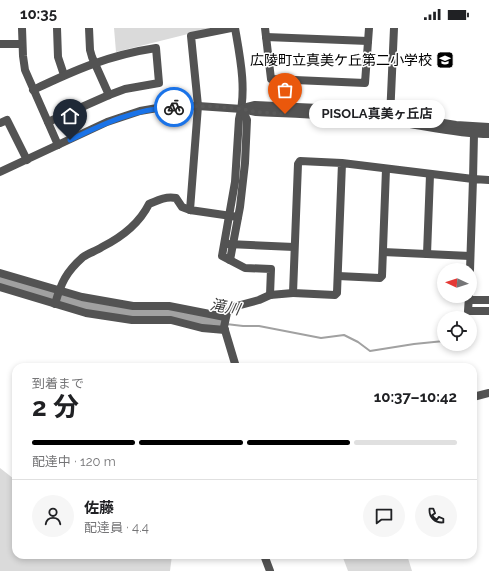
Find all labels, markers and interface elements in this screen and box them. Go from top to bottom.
text: 10:35 [20,5,57,23]
school or university icon: 広陵町立真美ケ丘第二小学校 [435,50,455,70]
place label: 広陵町立真美ケ丘第二小学校 [250,52,432,68]
pin [268,73,302,114]
icon: bag [274,79,296,101]
courier [154,87,194,127]
icon: bike [163,96,185,118]
pin [53,99,87,140]
callout: PISOLA真美ヶ丘店 [309,100,445,128]
icon: home [59,105,81,127]
text: PISOLA真美ヶ丘店 [322,106,432,121]
north arrow [437,263,477,303]
map controls [437,263,477,351]
water label: 滝川 [209,296,243,319]
button: locate [437,311,477,351]
text: 到着まで [32,376,84,391]
text: 10:37–10:42 [374,388,457,406]
text: 2 分 [32,392,79,422]
text: 配達中 · 120 m [32,454,116,469]
button: person [32,495,74,537]
button: chat [363,495,405,537]
button: phone [415,495,457,537]
text: 佐藤 [84,499,114,517]
text: 配達員 · 4.4 [84,520,149,535]

